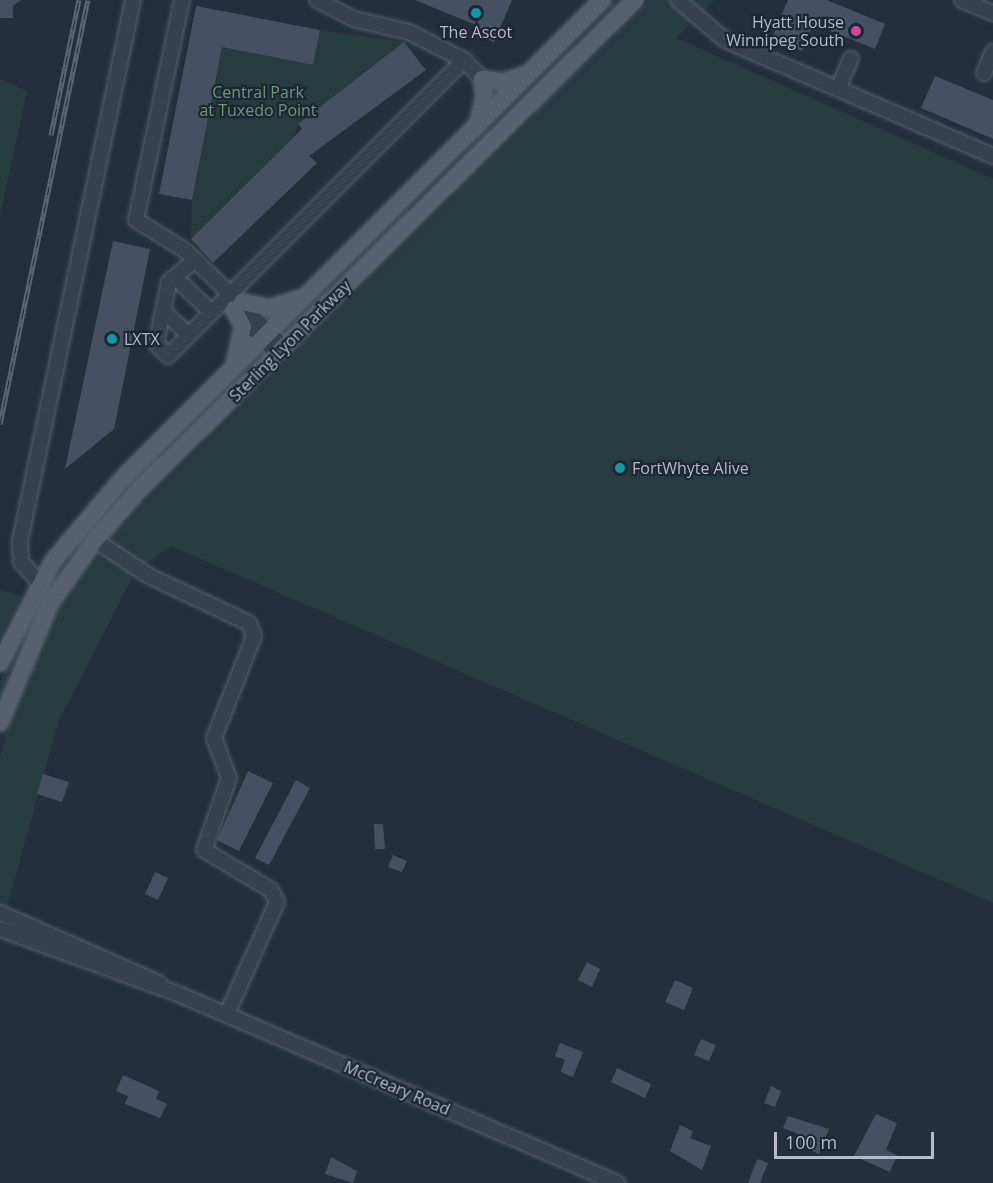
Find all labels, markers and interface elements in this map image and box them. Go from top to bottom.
marker: The Ascot [469,6,483,20]
place label: Hyatt House Winnipeg South [726,12,844,50]
place label: The Ascot [440,22,512,42]
marker: Hyatt House Winnipeg South [849,24,863,38]
park label: Central Park at Tuxedo Point [199,82,317,120]
street label: Sterling Lyon Parkway [225,276,355,406]
place label: LXTX [124,329,160,349]
marker: LXTX [105,332,119,346]
place label: FortWhyte Alive [632,458,749,478]
marker: FortWhyte Alive [613,461,627,475]
street label: McCreary Road [341,1057,453,1119]
scale bar [777,1120,938,1158]
text: 100 m [785,1130,837,1154]

